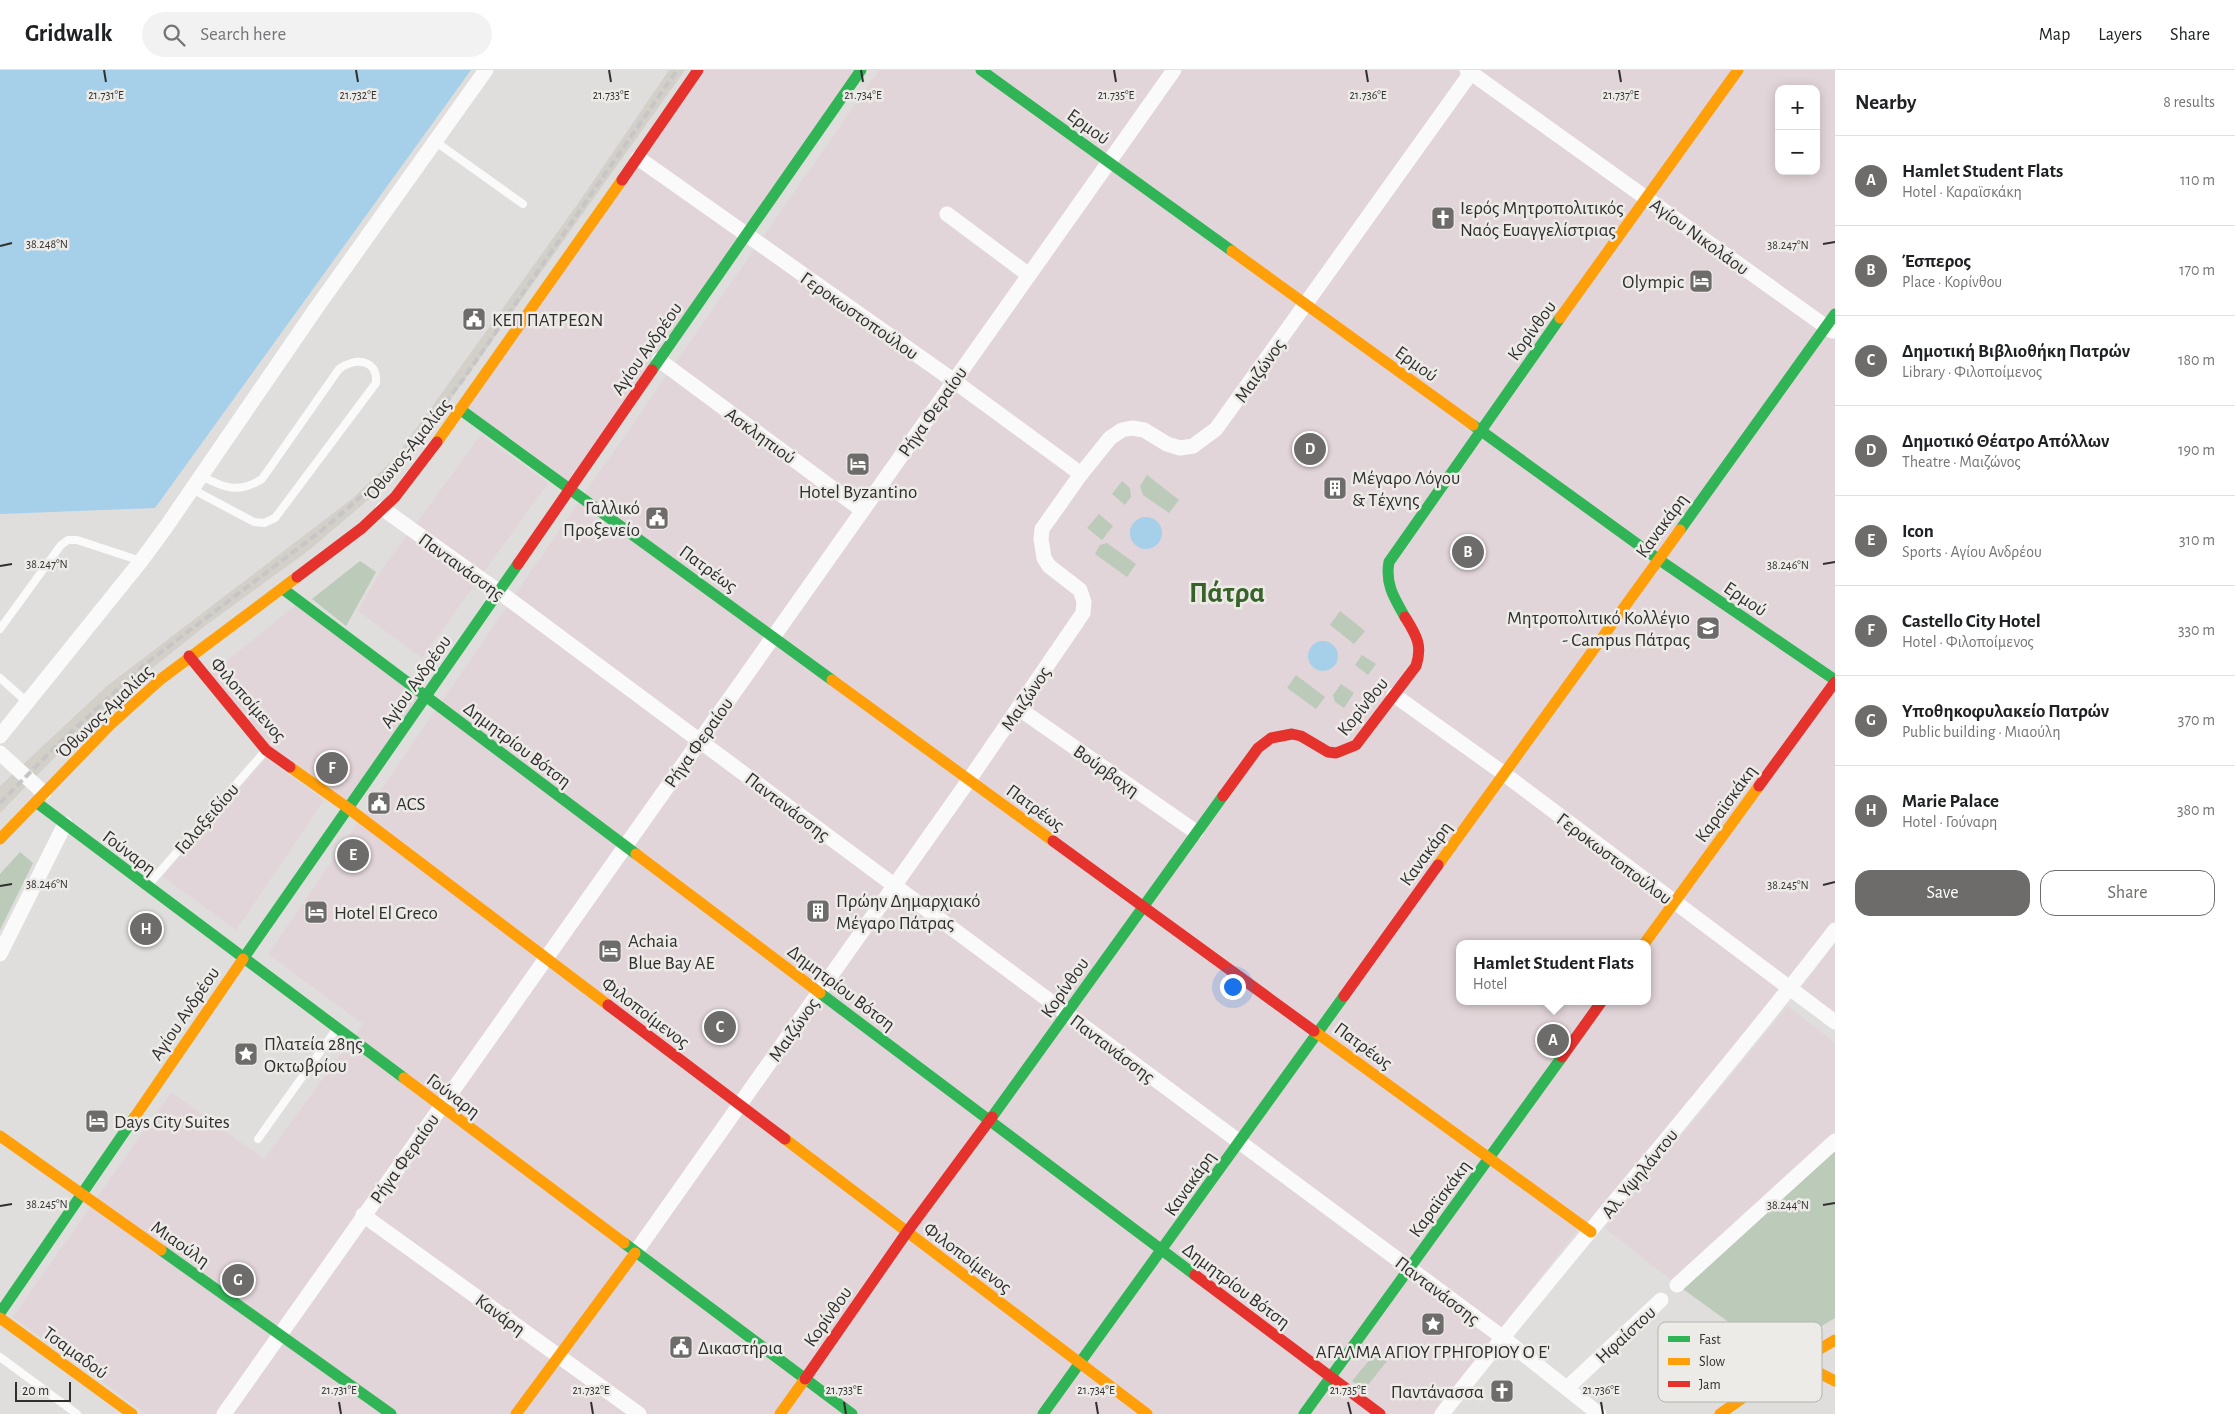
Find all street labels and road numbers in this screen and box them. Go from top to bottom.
street label: Ερμού [1063,106,1113,149]
street label: Αγίου Νικολάου [1646,195,1752,279]
street label: Γεροκωστοπούλου [797,269,921,364]
street label: Κορίνθου [1504,297,1560,364]
street label: Αγίου Ανδρέου [608,299,686,399]
street label: Μαιζώνος [1232,336,1289,406]
street label: Ερμού [1391,343,1441,386]
street label: Ρήγα Φεραίου [895,363,971,460]
street label: Όθωνος-Αμαλίας [361,395,455,505]
street label: Ασκληπιού [721,404,799,468]
street label: Κανακάρη [1633,490,1692,562]
street label: Παντανάσσης [415,530,507,604]
street label: Πατρέως [676,542,741,596]
street label: Ερμού [1720,578,1770,620]
street label: Αγίου Ανδρέου [377,632,455,732]
street label: Φιλοποίμενος [206,654,289,746]
street label: Όθωνος-Αμαλίας [53,662,157,763]
street label: Μαιζώνος [998,663,1055,734]
street label: Κορίνθου [1334,674,1392,740]
street label: Ρήγα Φεραίου [661,694,737,791]
street label: Δημητρίου Βότση [460,699,574,792]
street label: Βούρβαχη [1070,742,1143,801]
street label: Καραϊσκάκη [1692,762,1760,846]
street label: Παντανάσσης [741,769,833,845]
street label: Γαλαξειδίου [171,780,243,858]
street label: Πατρέως [1003,781,1068,835]
street label: Γεροκωστοπούλου [1553,810,1675,909]
street label: Κανακάρη [1397,818,1456,890]
street label: Γούναρη [99,827,159,879]
street label: Δημητρίου Βότση [784,942,898,1035]
street label: Κορίνθου [1038,954,1093,1022]
street label: Αγίου Ανδρέου [147,964,223,1064]
street label: Φιλοποίμενος [598,974,693,1052]
street label: Μαιζώνος [766,995,823,1065]
street label: Παντανάσσης [1066,1011,1158,1087]
street label: Πατρέως [1331,1019,1396,1073]
street label: Γούναρη [423,1070,483,1122]
street label: Ρήγα Φεραίου [367,1110,443,1207]
street label: Αλ. Υψηλάντου [1598,1126,1682,1222]
street label: Κανακάρη [1161,1148,1219,1220]
street label: Καραϊσκάκη [1406,1157,1474,1241]
street label: Μιαούλη [147,1217,213,1271]
street label: Φιλοποίμενος [920,1219,1015,1297]
street label: Δημητρίου Βότση [1179,1240,1293,1333]
street label: Παντανάσσης [1391,1253,1483,1329]
street label: Κορίνθου [801,1283,856,1351]
street label: Κανάρη [472,1291,528,1339]
street label: Ηφαίστου [1592,1303,1660,1368]
street label: Τσαμαδού [39,1323,111,1383]

